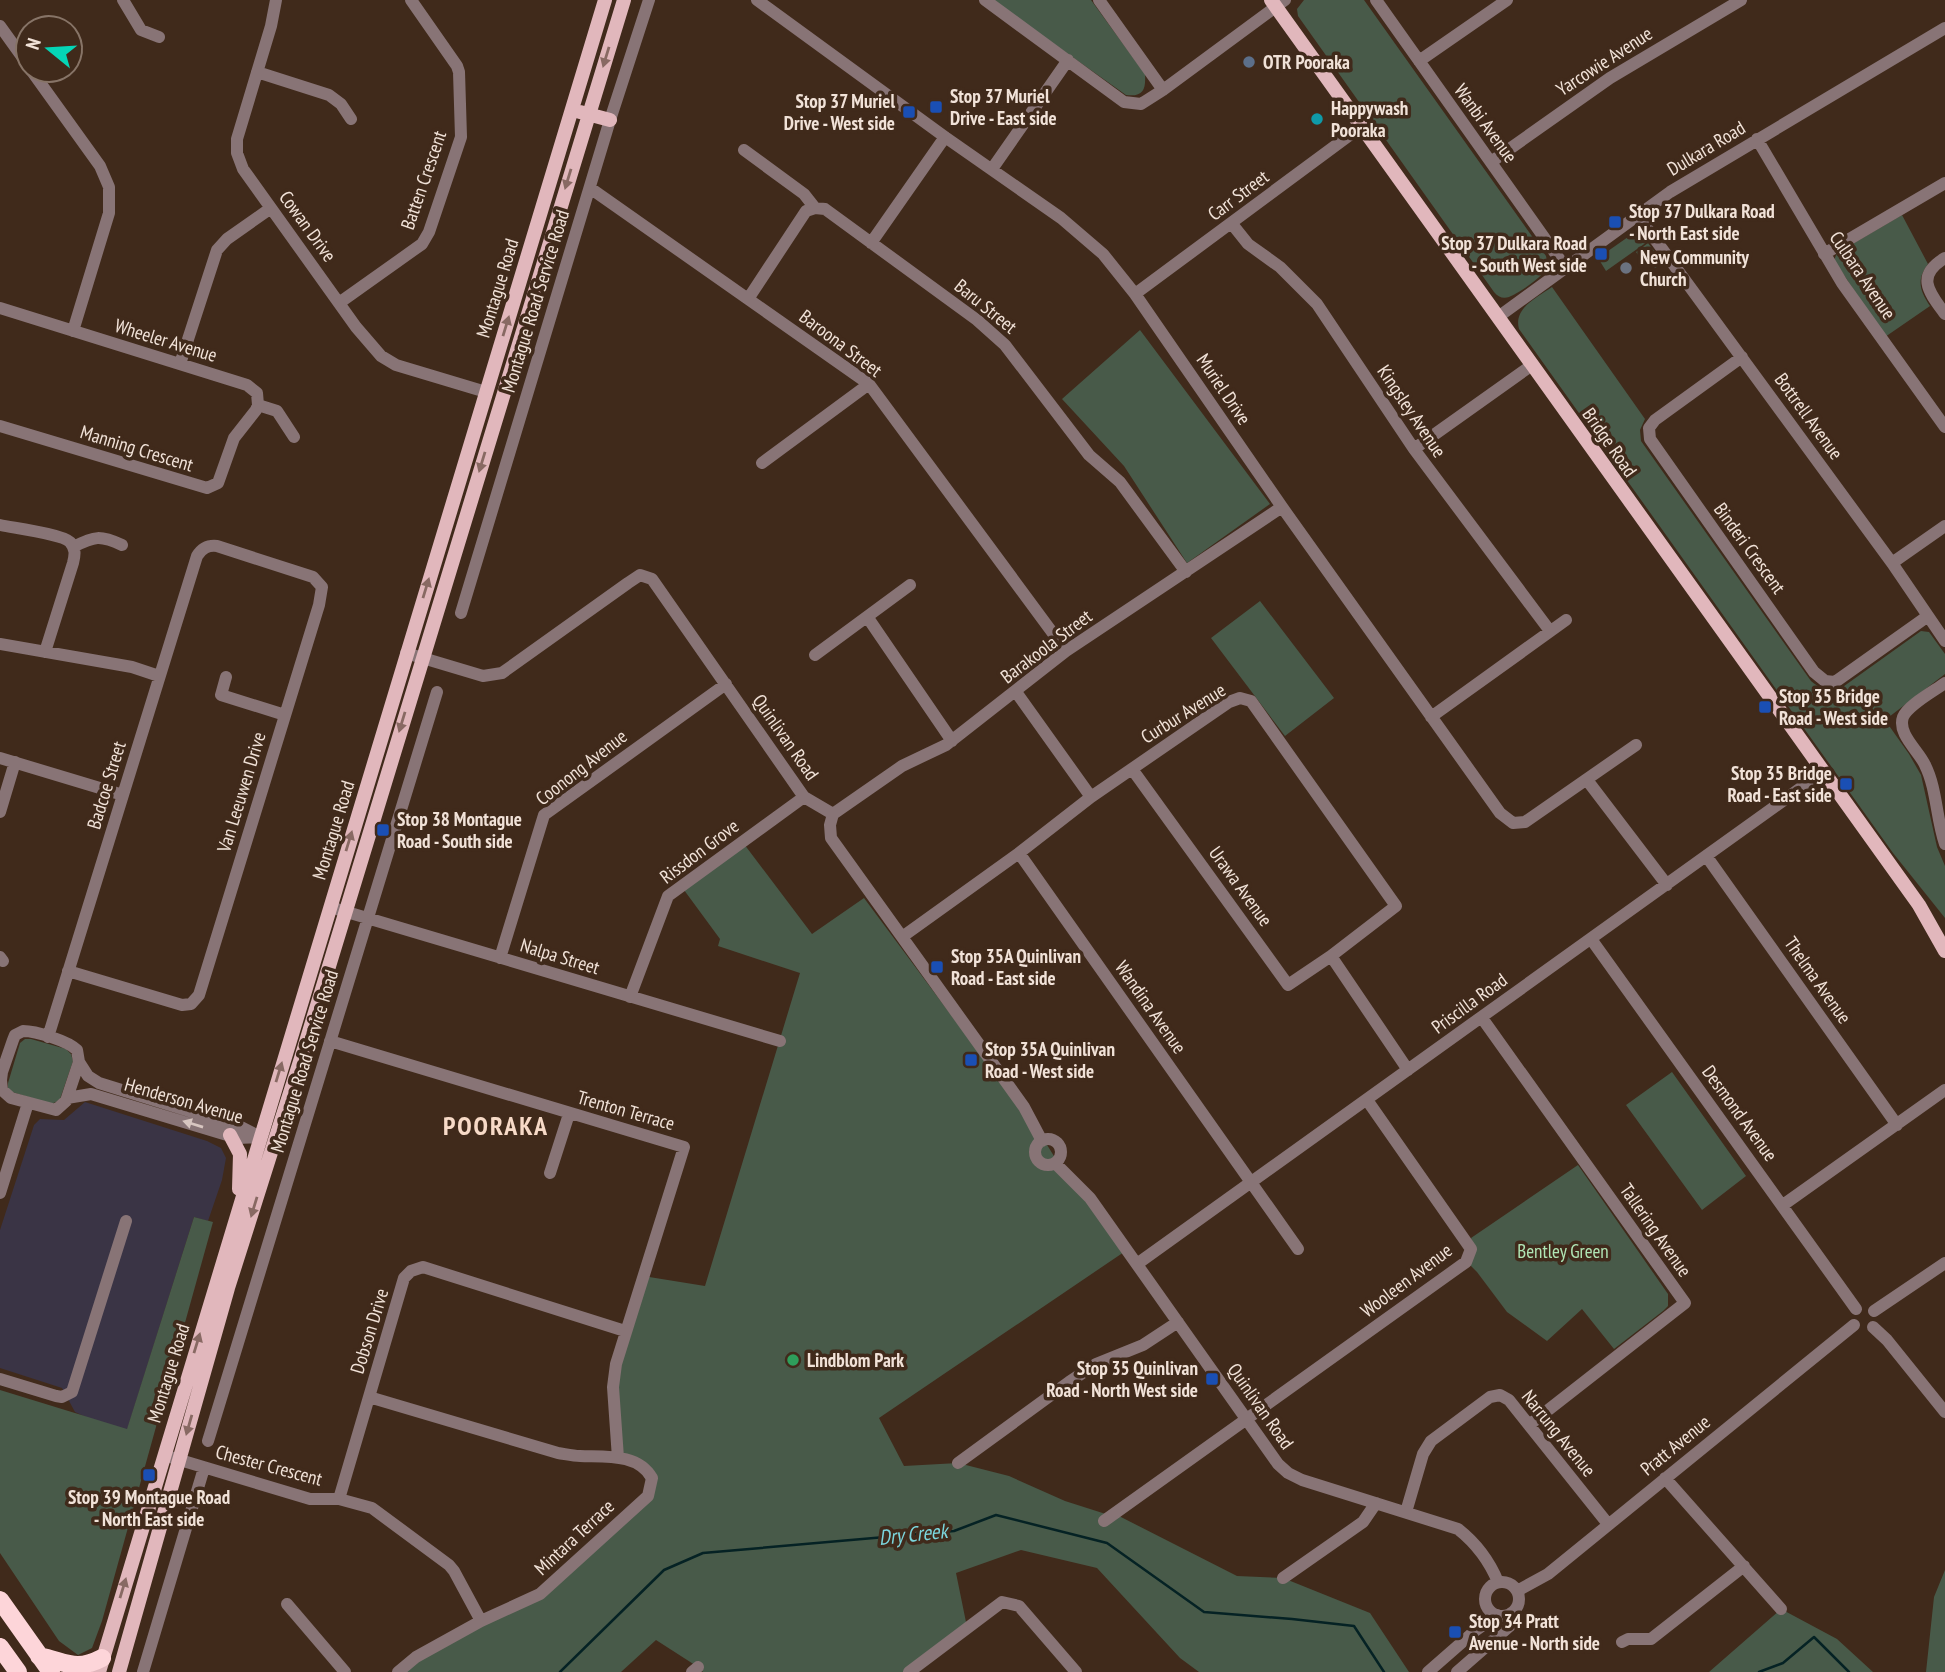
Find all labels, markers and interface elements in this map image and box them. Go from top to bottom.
north arrow [14,14,84,84]
street label: Yarcowie Avenue [1552,21,1657,101]
text: N [20,35,46,52]
one-way arrow [600,47,611,68]
place label: OTR Pooraka [1263,50,1350,74]
marker: OTR Pooraka [1241,54,1257,70]
street label: Wanbi Avenue [1449,79,1523,167]
place label: Stop 37 Muriel Drive - East side [950,84,1057,130]
place label: Stop 37 Muriel Drive - West side [784,89,895,135]
place label: Happywash Pooraka [1331,96,1408,142]
marker: Stop 37 Muriel Drive - East side [928,99,944,115]
marker: Stop 37 Muriel Drive - West side [901,104,917,120]
marker: Happywash Pooraka [1309,111,1325,127]
street label: Dulkara Road [1663,115,1749,181]
street label: Batten Crescent [395,127,451,233]
street label: Carr Street [1203,164,1274,226]
one-way arrow [563,169,573,190]
street label: Cowan Drive [274,186,342,266]
place label: Stop 37 Dulkara Road - North East side [1629,199,1775,245]
street label: Montague Road Service Road [496,207,574,395]
marker: Stop 37 Dulkara Road - North East side [1607,214,1623,230]
street label: Culbara Avenue [1825,226,1901,324]
place label: Stop 37 Dulkara Road - South West side [1441,231,1587,277]
street label: Montague Road [471,236,523,340]
place label: New Community Church [1640,245,1749,291]
marker: Stop 37 Dulkara Road - South West side [1593,246,1609,262]
marker: New Community Church [1618,260,1634,276]
street label: Baru Street [950,274,1023,339]
street label: Baroona Street [795,304,888,382]
street label: Wheeler Avenue [112,313,220,367]
one-way arrow [501,316,511,337]
street label: Muriel Drive [1192,349,1257,429]
street label: Kingsley Avenue [1372,360,1452,462]
street label: Bottrell Avenue [1770,368,1849,464]
street label: Bridge Road [1578,403,1642,481]
street label: Manning Crescent [78,419,197,477]
one-way arrow [476,451,487,472]
street label: Binderi Crescent [1709,498,1791,599]
one-way arrow [422,577,432,598]
street label: Barakoola Street [996,603,1097,688]
street label: Curbur Avenue [1136,678,1230,748]
place label: Stop 35 Bridge Road - West side [1779,684,1888,730]
street label: Quinlivan Road [748,689,824,785]
marker: Stop 35 Bridge Road - West side [1757,699,1773,715]
one-way arrow [397,712,407,733]
street label: Coonong Avenue [531,724,632,810]
street label: Van Leeuwen Drive [211,729,271,856]
street label: Badcoe Street [81,737,131,832]
place label: Stop 35 Bridge Road - East side [1727,761,1832,807]
marker: Stop 35 Bridge Road - East side [1838,776,1854,792]
street label: Montague Road [307,778,359,882]
place label: Stop 38 Montague Road - South side [397,807,522,853]
street label: Rissdon Grove [655,813,743,888]
marker: Stop 38 Montague Road - South side [375,822,391,838]
one-way arrow [345,831,355,852]
street label: Urawa Avenue [1204,841,1278,931]
street label: Thelma Avenue [1779,932,1857,1028]
street label: Nalpa Street [518,933,603,980]
place label: Stop 35A Quinlivan Road - East side [951,944,1081,990]
street label: Wandina Avenue [1110,956,1192,1058]
marker: Stop 35A Quinlivan Road - East side [929,959,945,975]
street label: Montague Road Service Road [265,967,343,1155]
street label: Priscilla Road [1427,968,1511,1038]
place label: Stop 35A Quinlivan Road - West side [985,1037,1115,1083]
marker: Stop 35A Quinlivan Road - West side [963,1052,979,1068]
street label: Desmond Avenue [1697,1060,1783,1166]
one-way arrow [275,1061,285,1082]
street label: Henderson Avenue [122,1072,246,1128]
street label: Trenton Terrace [575,1085,678,1135]
district label: POORAKA [443,1109,549,1142]
one-way arrow [183,1119,204,1129]
street label: Tallering Avenue [1615,1179,1697,1281]
one-way arrow [248,1197,259,1218]
street label: Wooleen Avenue [1355,1238,1457,1322]
park label: Bentley Green [1517,1239,1609,1263]
street label: Dobson Drive [345,1285,393,1377]
street label: Montague Road [142,1321,194,1425]
one-way arrow [193,1332,203,1353]
place label: Lindblom Park [807,1348,904,1372]
marker: Lindblom Park [785,1352,801,1368]
place label: Stop 35 Quinlivan Road - North West side [1046,1356,1198,1402]
street label: Quinlivan Road [1223,1358,1299,1454]
marker: Stop 35 Quinlivan Road - North West side [1204,1371,1220,1387]
street label: Narrung Avenue [1517,1385,1601,1481]
street label: Pratt Avenue [1635,1410,1715,1480]
one-way arrow [183,1415,193,1436]
street label: Chester Crescent [213,1439,326,1491]
marker: Stop 39 Montague Road - North East side [141,1467,157,1483]
place label: Stop 39 Montague Road - North East side [68,1485,230,1531]
street label: Mintara Terrace [529,1494,619,1580]
water label: Dry Creek [877,1517,952,1551]
one-way arrow [119,1577,129,1598]
place label: Stop 34 Pratt Avenue - North side [1468,1609,1600,1655]
marker: Stop 34 Pratt Avenue - North side [1447,1624,1463,1640]

